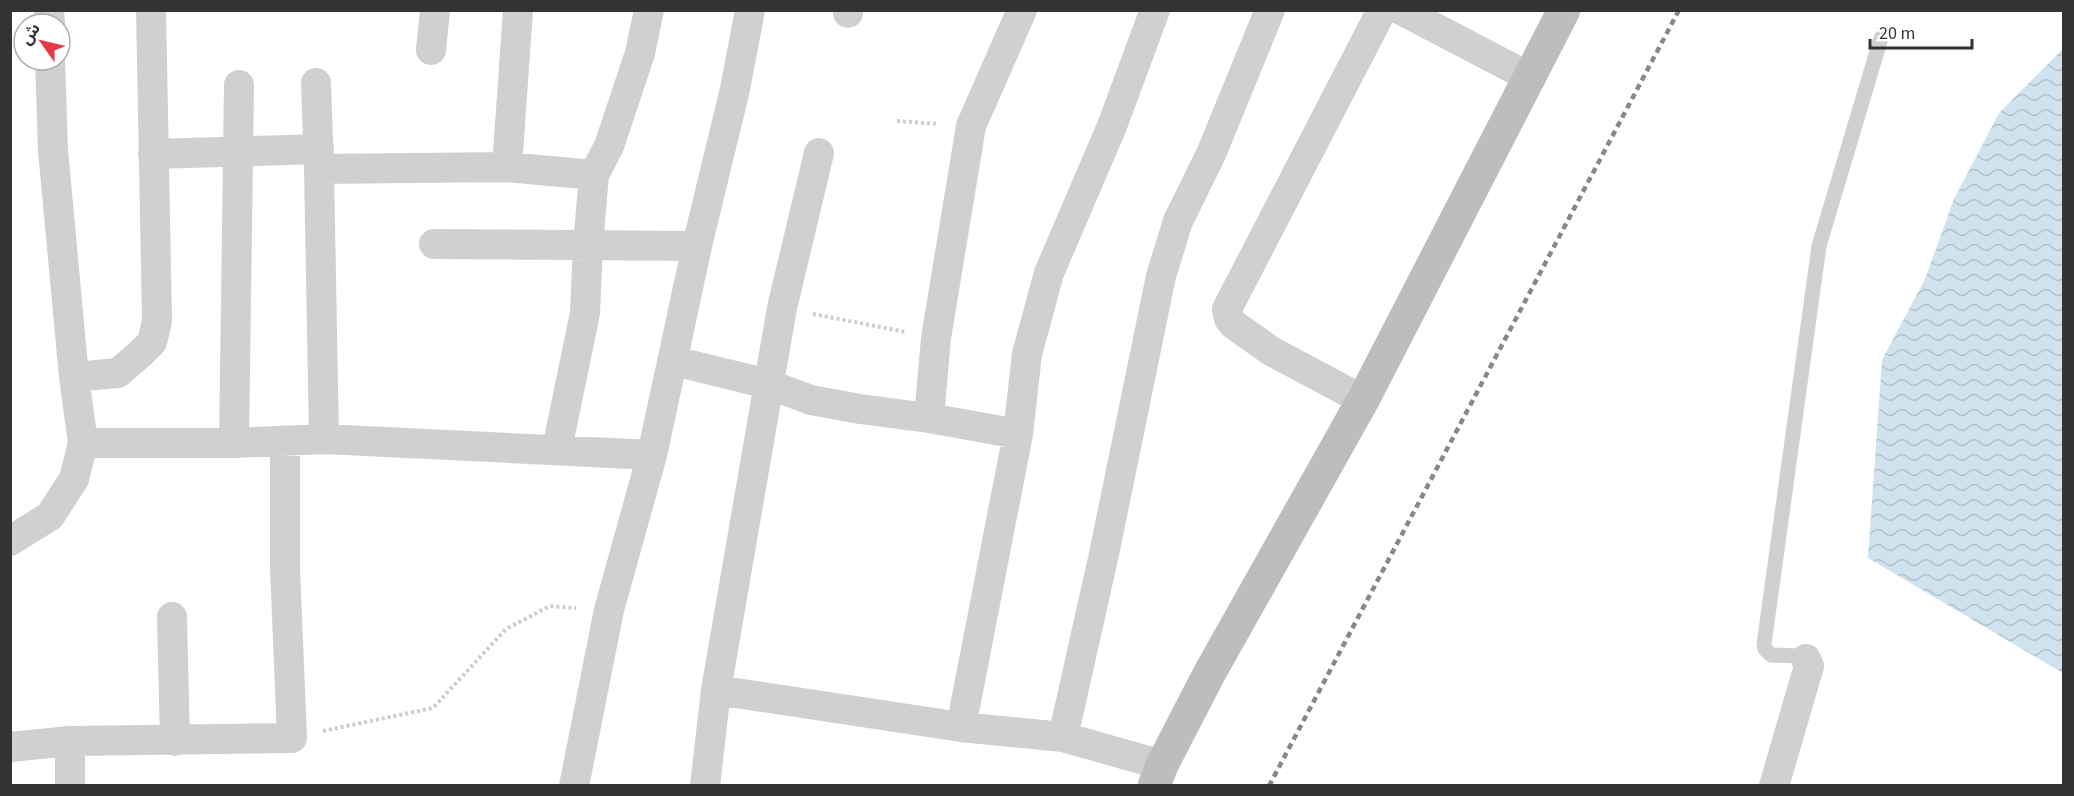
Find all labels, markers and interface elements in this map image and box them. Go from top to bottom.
north arrow [12,12,72,72]
scale bar [1870,12,1972,50]
text: ش [15,19,46,49]
text: 20 m [1879,21,1915,46]

